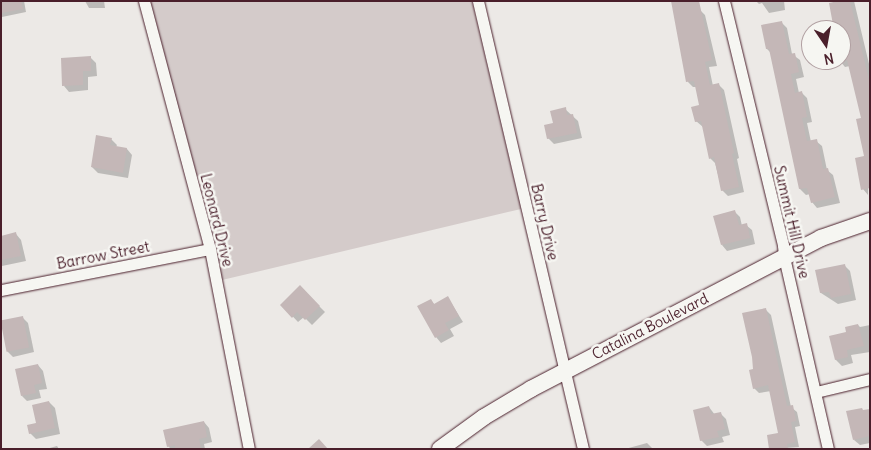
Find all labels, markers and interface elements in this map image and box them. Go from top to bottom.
north arrow [801,20,851,70]
text: N [822,49,836,69]
street label: Summit Hill Drive [770,164,814,280]
street label: Leonard Drive [197,172,237,268]
street label: Barry Drive [527,182,563,262]
street label: Barrow Street [55,237,151,273]
street label: Catalina Boulevard [589,289,711,363]

